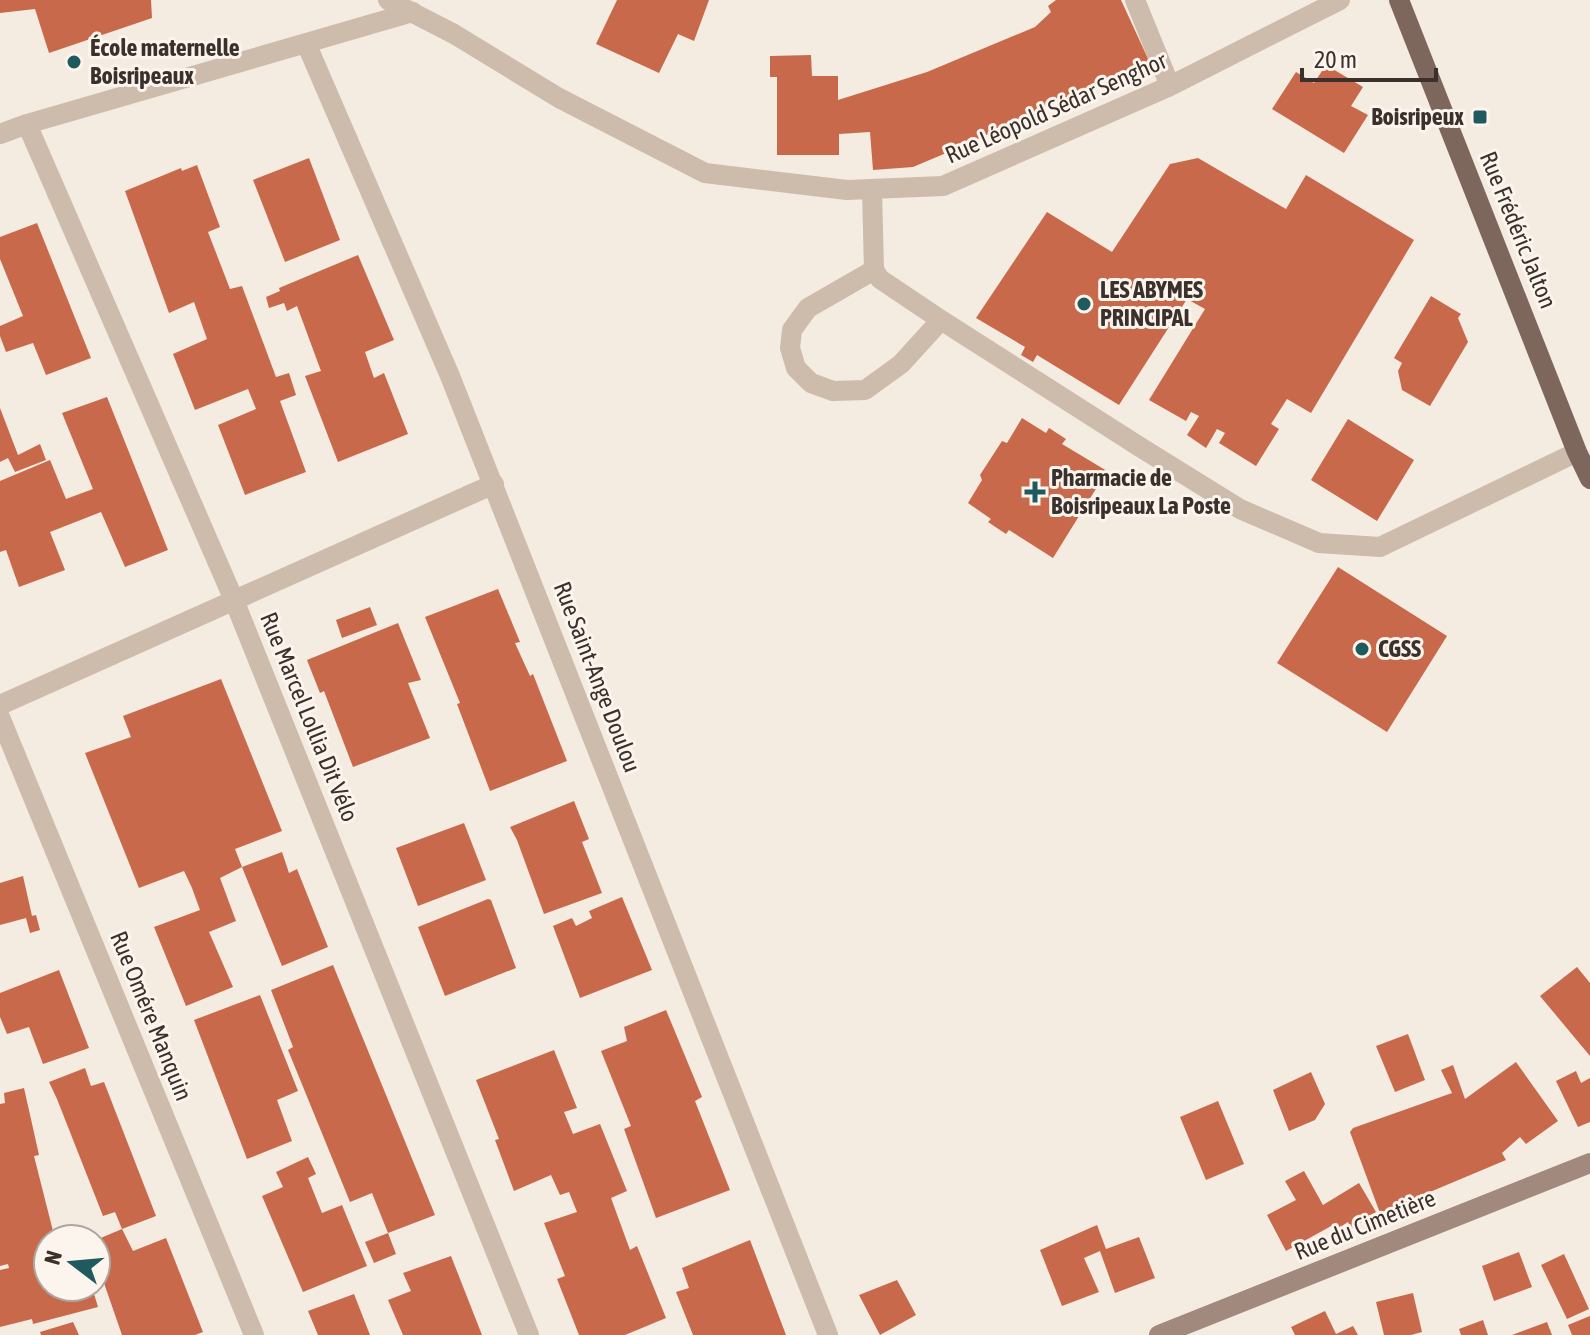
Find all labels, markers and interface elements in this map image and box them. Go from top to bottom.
scale bar [1302,32,1436,82]
place label: École maternelle Boisripeaux [90,34,240,89]
street label: Rue Léopold Sédar Senghor [941,46,1171,169]
text: 20 m [1314,46,1357,73]
marker: École maternelle Boisripeaux [65,53,83,71]
place label: Boisripeux [1371,103,1464,130]
marker: Boisripeux [1471,108,1489,126]
street label: Rue Frédéric Jalton [1475,147,1562,312]
place label: LES ABYMES PRINCIPAL [1100,276,1203,331]
marker: LES ABYMES PRINCIPAL [1075,295,1093,313]
place label: Pharmacie de Boisripeaux La Poste [1051,464,1231,519]
marker: Pharmacie de Boisripeaux La Poste [1026,483,1044,501]
street label: Rue Saint-Ange Doulou [549,578,646,776]
street label: Rue Marcel Lollia Dit Vélo [255,608,364,825]
place label: CGSS [1378,635,1421,662]
marker: CGSS [1353,640,1371,658]
street label: Rue Omére Manquin [105,927,198,1104]
street label: Rue du Cimetière [1290,1184,1439,1265]
north arrow [32,1223,112,1303]
text: N [38,1248,67,1267]

